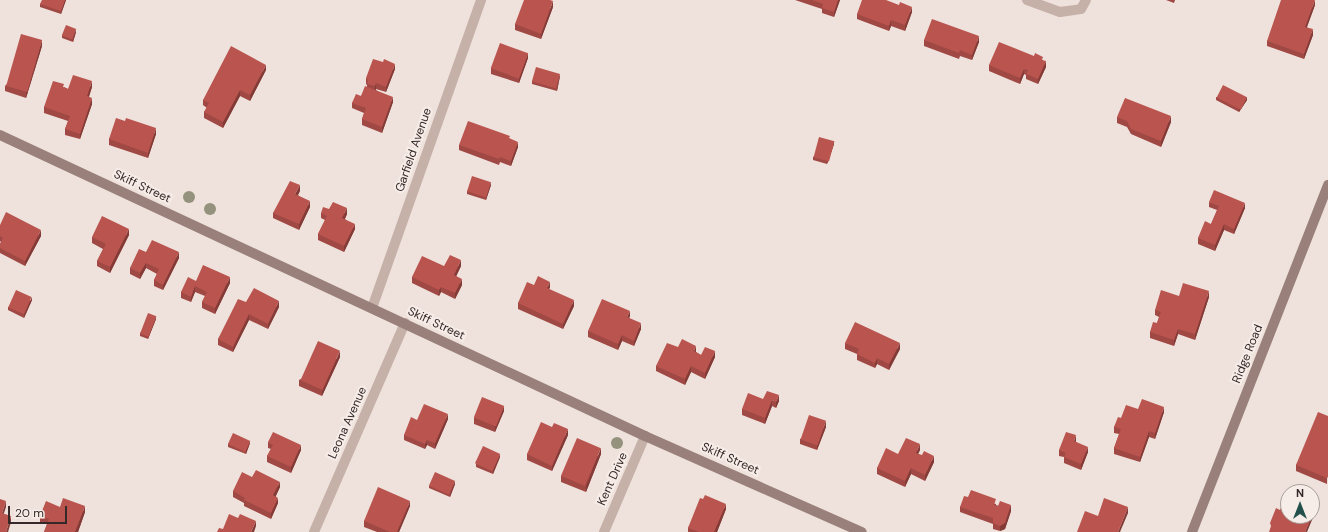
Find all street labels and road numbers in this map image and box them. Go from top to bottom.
street label: Garfield Avenue [393,106,435,194]
street label: Skiff Street [111,168,173,206]
street label: Skiff Street [405,305,467,343]
street label: Ridge Road [1230,323,1266,385]
street label: Leona Avenue [326,385,370,461]
street label: Skiff Street [699,440,761,478]
street label: Kent Drive [595,450,631,508]

